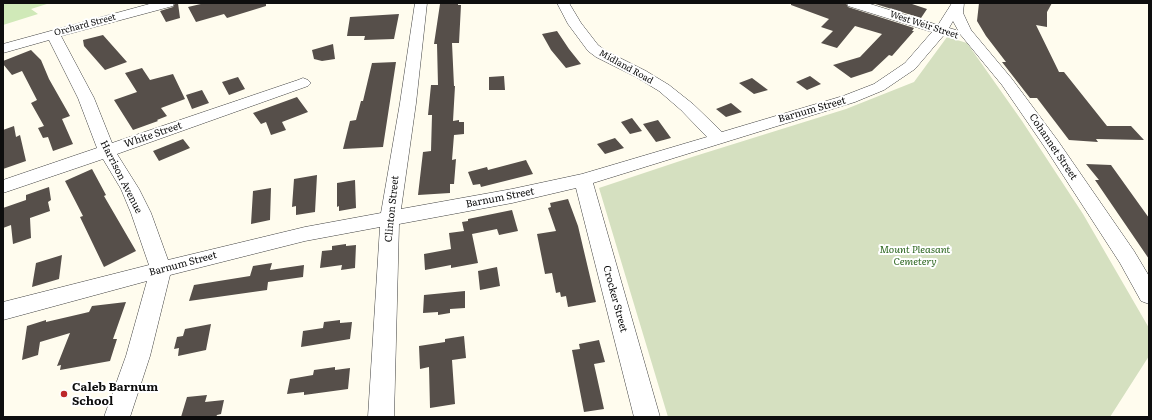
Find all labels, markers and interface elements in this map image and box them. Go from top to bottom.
street label: West Weir Street [888,9,960,41]
street label: Orchard Street [53,12,117,38]
street label: Midland Road [597,48,655,86]
street label: Barnum Street [777,95,847,125]
street label: Cohannet Street [1026,112,1080,182]
street label: White Street [123,119,183,151]
street label: Harrison Avenue [97,138,145,216]
street label: Clinton Street [383,175,401,243]
street label: Barnum Street [465,185,535,211]
park label: Mount Pleasant Cemetery [880,244,950,268]
street label: Barnum Street [148,249,218,279]
street label: Crocker Street [600,264,630,334]
place label: Caleb Barnum School [72,380,158,408]
marker: Caleb Barnum School [59,389,69,399]

